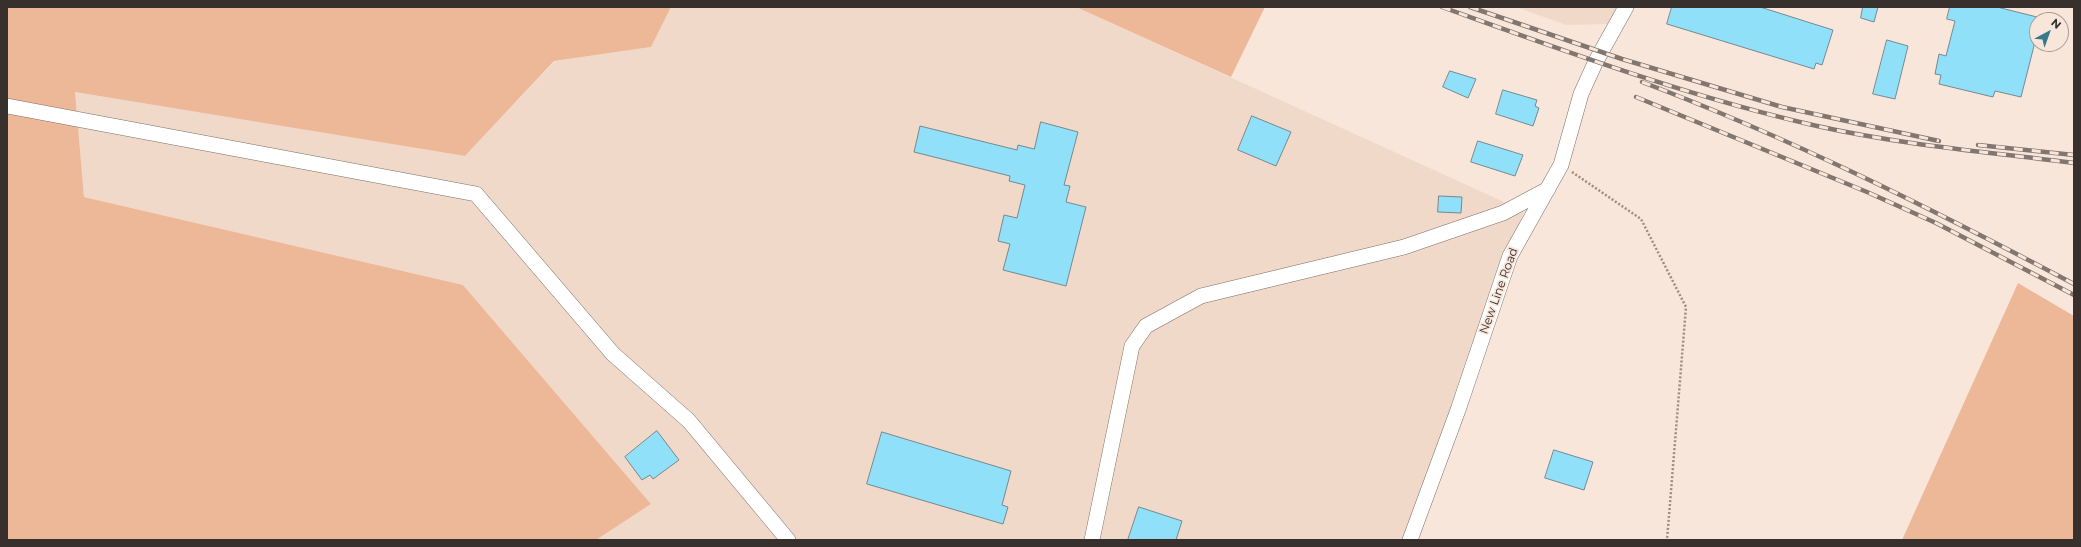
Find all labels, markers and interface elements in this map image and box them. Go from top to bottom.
north arrow [2029,12,2069,52]
text: N [2048,15,2064,32]
street label: New Line Road [1477,246,1521,336]

